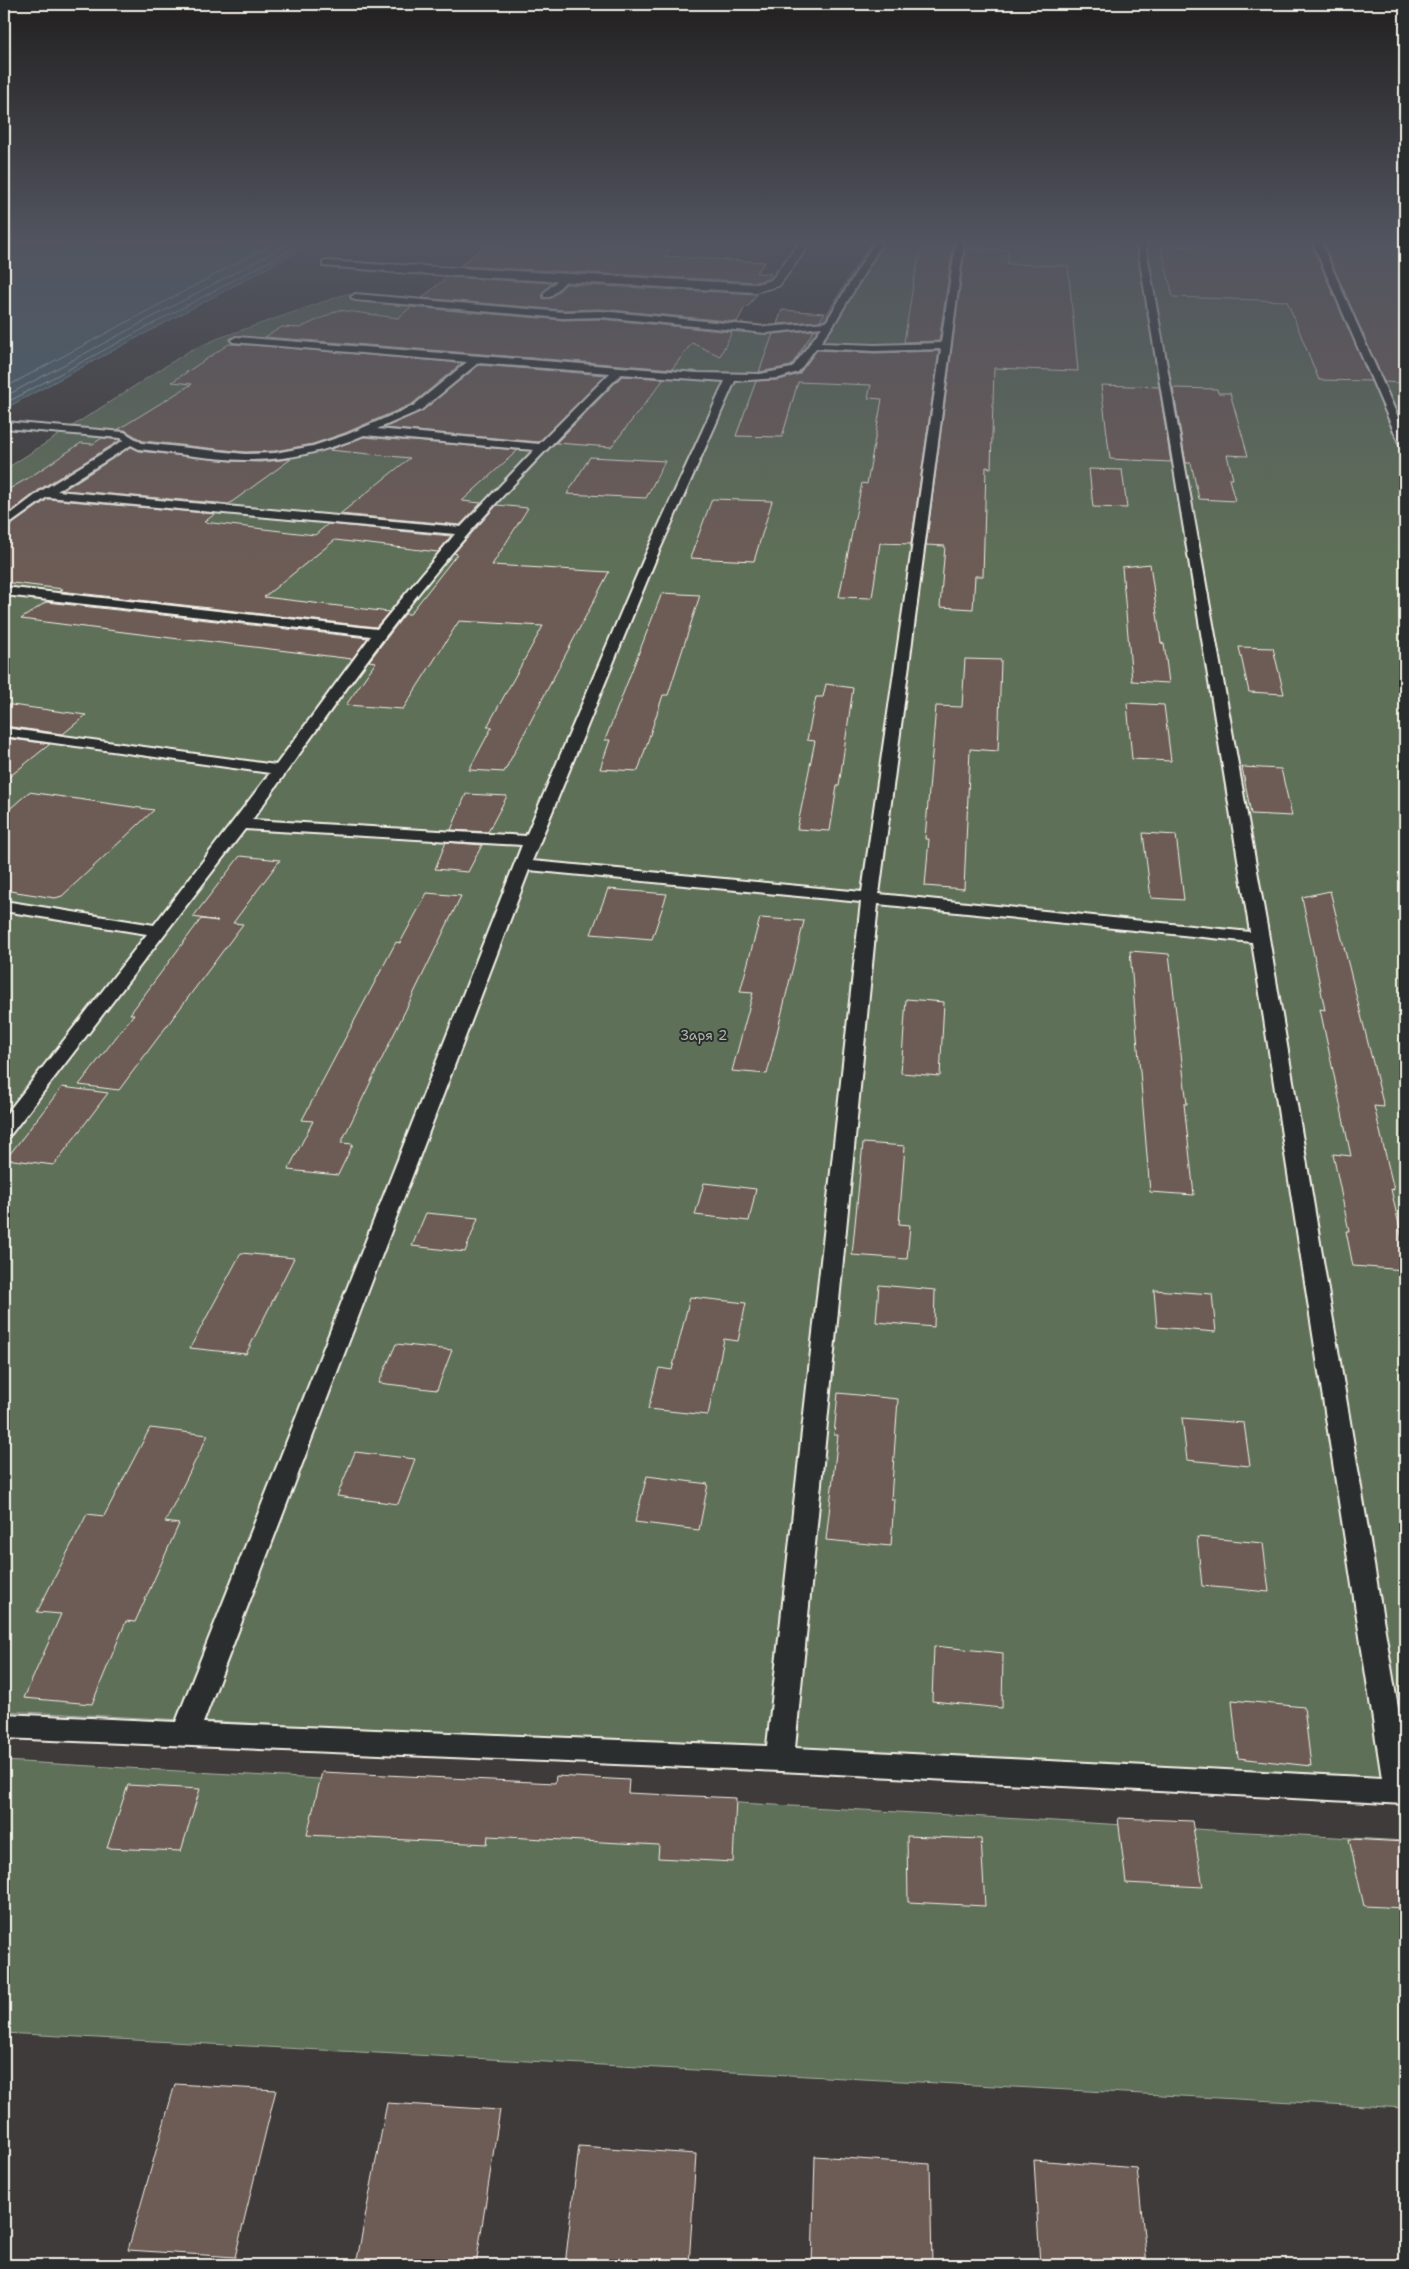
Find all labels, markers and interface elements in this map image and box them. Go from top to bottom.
park label: Заря 2 [680,1026,728,1044]

